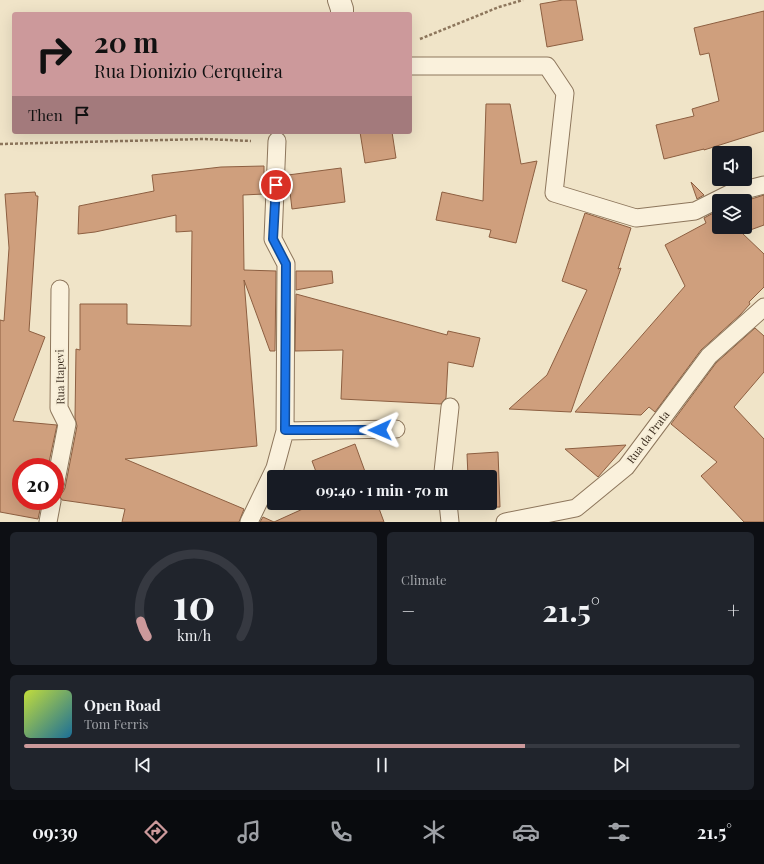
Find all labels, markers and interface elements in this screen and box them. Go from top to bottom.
text: 20 m [94,23,159,60]
icon: right [28,28,80,80]
text: Rua Dionizio Cerqueira [94,59,283,83]
icon: arrive [71,104,93,126]
text: Then [28,105,63,125]
map controls [712,146,752,234]
button: sound [712,146,752,186]
pin [259,168,293,202]
icon: arrive [265,174,287,196]
button: layers [712,194,752,234]
street label: Rua Itapevi [52,349,67,405]
street label: Rua da Prata [623,407,673,466]
position arrow [359,409,401,451]
speed limit sign: 20 [12,458,64,510]
text: 09:40 · 1 min · 70 m [316,480,448,500]
text: Climate [401,571,447,588]
text: 10 [172,574,215,629]
text: 21.5° [542,590,600,630]
text: − [401,595,415,625]
text: + [727,595,740,625]
text: km/h [176,625,211,644]
text: Open Road [84,695,161,715]
text: Tom Ferris [84,715,148,732]
icon: previous [132,754,154,776]
icon: pause [371,754,393,776]
icon: next [610,754,632,776]
icon: directions [142,818,170,846]
icon: music [235,818,263,846]
icon: phone [327,818,355,846]
icon: climate [420,818,448,846]
icon: car [512,818,540,846]
icon: filters [605,818,633,846]
text: 09:39 [32,820,78,844]
text: 21.5° [697,820,732,844]

